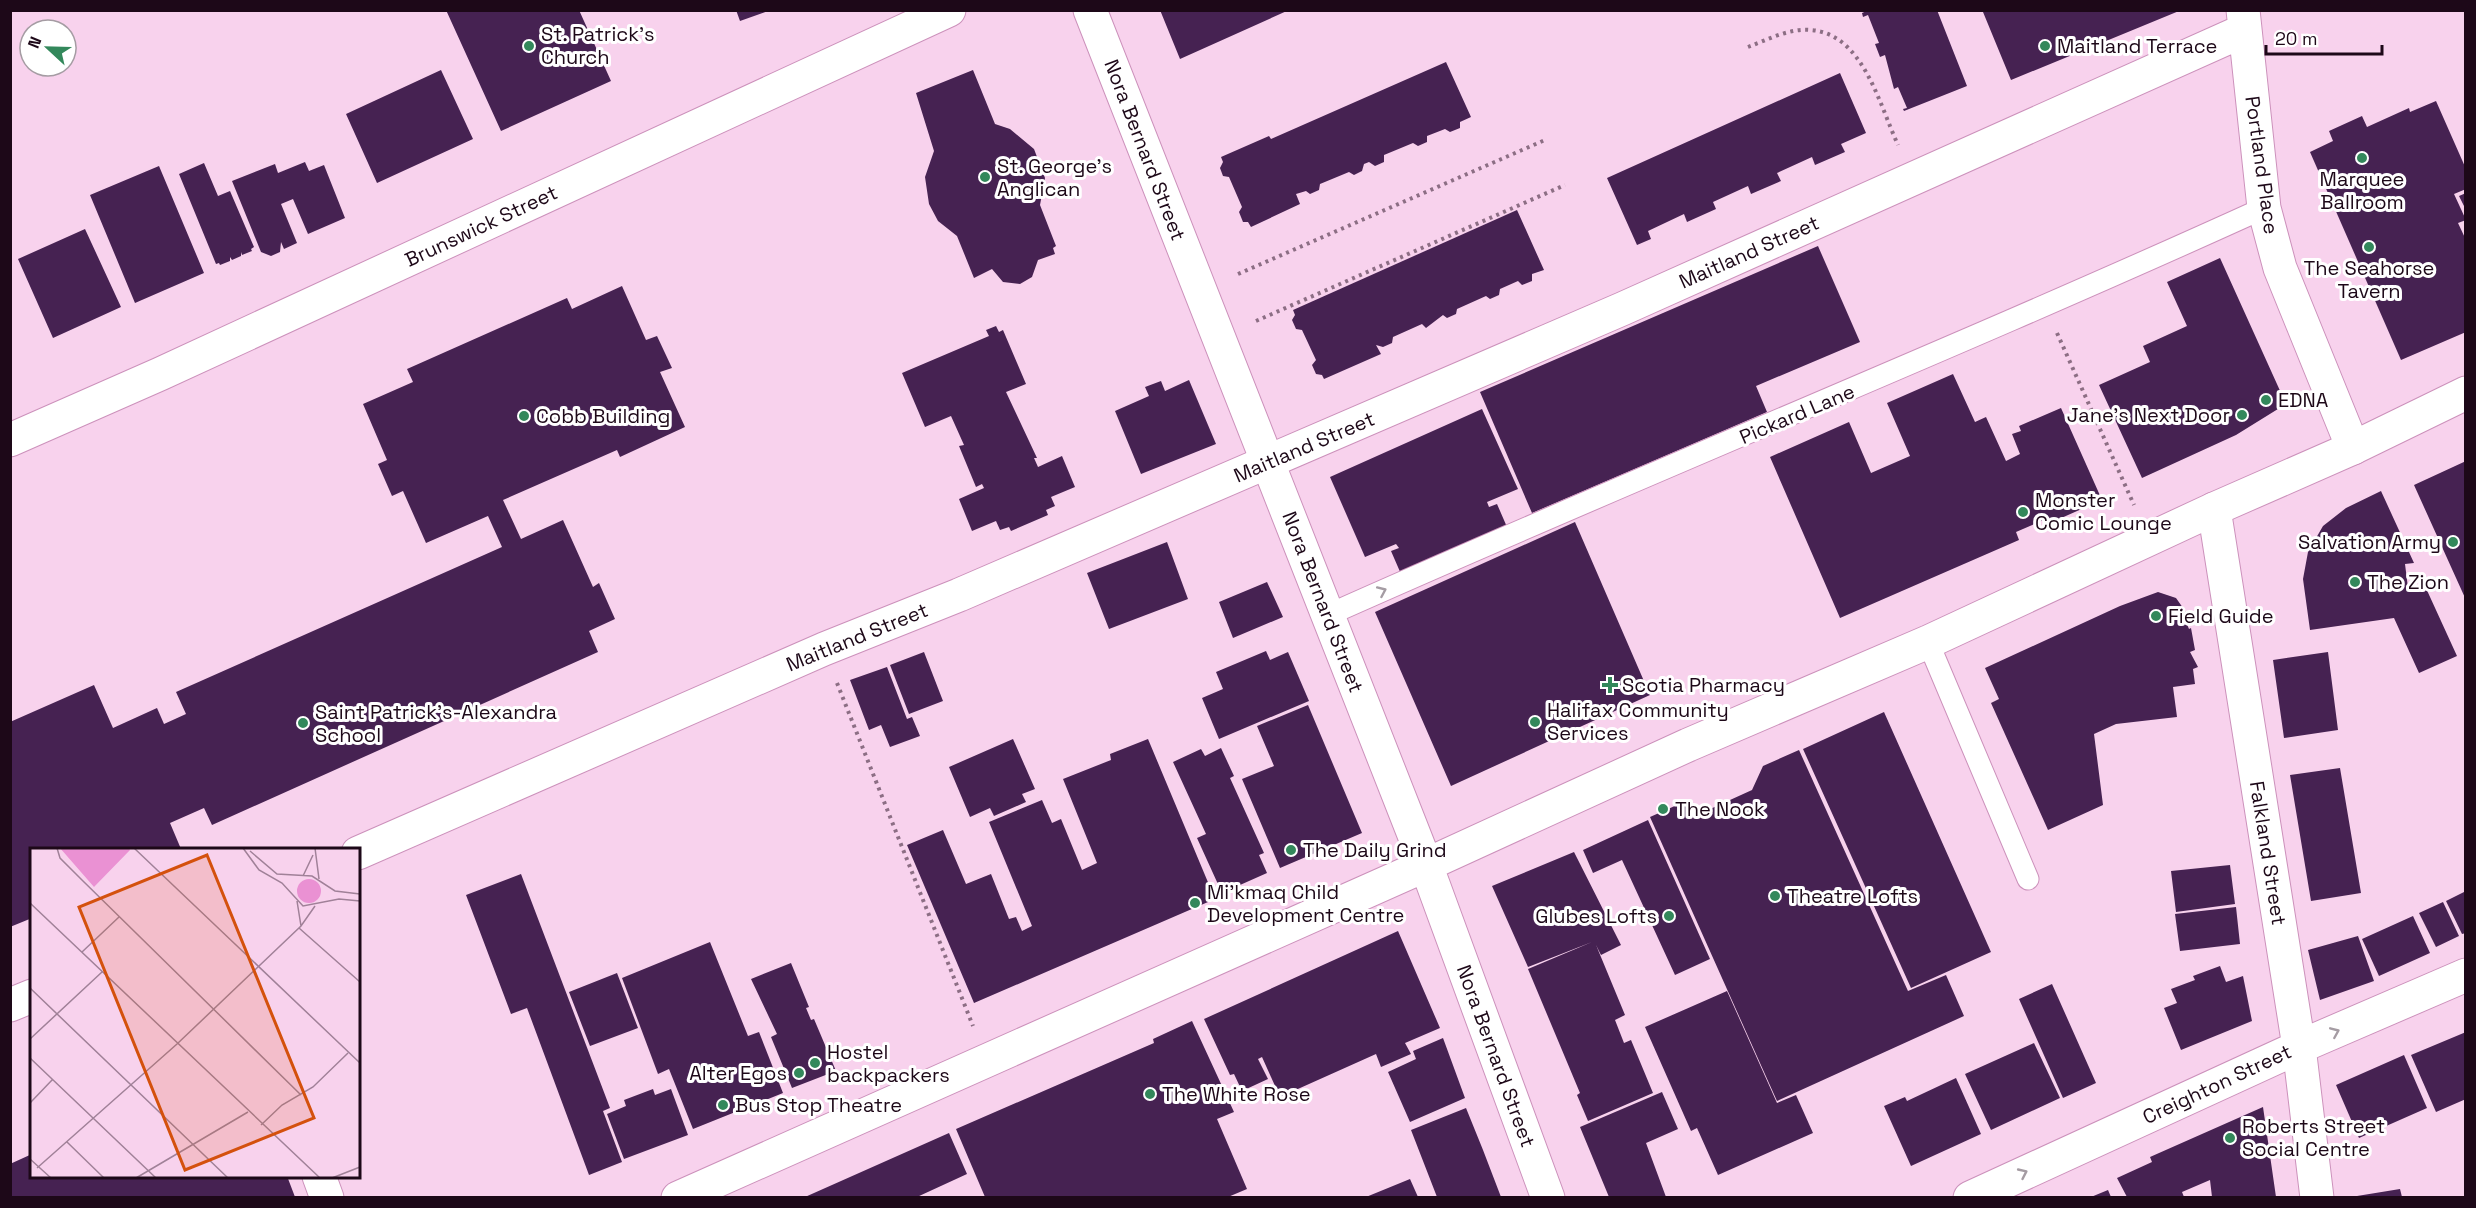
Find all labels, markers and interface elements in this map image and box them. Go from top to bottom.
north arrow [18,18,78,78]
scale bar [2266,18,2382,56]
place label: St. Patrick's Church [541,21,655,70]
text: 20 m [2275,27,2318,50]
place label: Maitland Terrace [2057,33,2217,59]
text: N [23,34,46,51]
marker: St. Patrick's Church [522,39,536,53]
marker: Maitland Terrace [2038,39,2052,53]
street label: Nora Bernard Street [1098,56,1192,244]
street label: Portland Place [2239,94,2285,236]
marker: Marquee Ballroom [2355,151,2369,165]
place label: St. George's Anglican [997,153,1112,202]
place label: Marquee Ballroom [2320,166,2404,215]
marker: St. George's Anglican [978,170,992,184]
street label: Brunswick Street [400,179,562,273]
street label: Maitland Street [1675,209,1823,295]
marker: The Seahorse Tavern [2362,240,2376,254]
place label: The Seahorse Tavern [2304,255,2434,304]
street label: Pickard Lane [1735,378,1859,450]
place label: EDNA [2278,387,2329,413]
marker: EDNA [2259,393,2273,407]
place label: Jane's Next Door [2067,402,2230,428]
place label: Cobb Building [536,403,670,429]
street label: Maitland Street [1230,406,1378,488]
marker: Jane's Next Door [2235,408,2249,422]
marker: Cobb Building [517,409,531,423]
place label: Monster Comic Lounge [2035,487,2172,536]
marker: Monster Comic Lounge [2016,505,2030,519]
street label: Nora Bernard Street [1276,508,1370,696]
place label: Salvation Army [2298,529,2441,555]
marker: Salvation Army [2446,535,2460,549]
place label: The Zion [2367,569,2449,595]
marker: The Zion [2348,575,2362,589]
one-way arrow [1375,587,1386,599]
street label: Maitland Street [782,597,932,677]
place label: Field Guide [2168,603,2274,629]
marker: Field Guide [2149,609,2163,623]
place label: Scotia Pharmacy [1622,672,1785,698]
marker: Scotia Pharmacy [1603,678,1617,692]
place label: Halifax Community Services [1547,697,1729,746]
place label: Saint Patrick’s-Alexandra School [315,699,557,748]
marker: Halifax Community Services [1528,715,1542,729]
marker: Saint Patrick’s-Alexandra School [296,716,310,730]
street label: Falkland Street [2244,779,2292,927]
place label: The Nook [1675,796,1765,822]
marker: The Nook [1656,802,1670,816]
place label: The Daily Grind [1303,837,1447,863]
marker: The Daily Grind [1284,843,1298,857]
inset map [30,848,360,1178]
place label: Mi'kmaq Child Development Centre [1207,879,1404,928]
place label: Theatre Lofts [1787,883,1918,909]
marker: Theatre Lofts [1768,889,1782,903]
marker: Mi'kmaq Child Development Centre [1188,896,1202,910]
place label: Glubes Lofts [1535,903,1657,929]
marker: Glubes Lofts [1662,909,1676,923]
street label: Nora Bernard Street [1451,961,1541,1151]
one-way arrow [2328,1027,2339,1039]
street label: Creighton Street [2138,1038,2296,1130]
place label: Hostel backpackers [827,1039,950,1088]
marker: Hostel backpackers [808,1056,822,1070]
place label: Alter Egos [689,1060,787,1086]
marker: Alter Egos [792,1066,806,1080]
place label: The White Rose [1162,1081,1311,1107]
marker: The White Rose [1143,1087,1157,1101]
place label: Bus Stop Theatre [735,1092,902,1118]
marker: Bus Stop Theatre [716,1098,730,1112]
place label: Roberts Street Social Centre [2242,1113,2385,1162]
marker: Roberts Street Social Centre [2223,1131,2237,1145]
one-way arrow [2017,1169,2028,1181]

